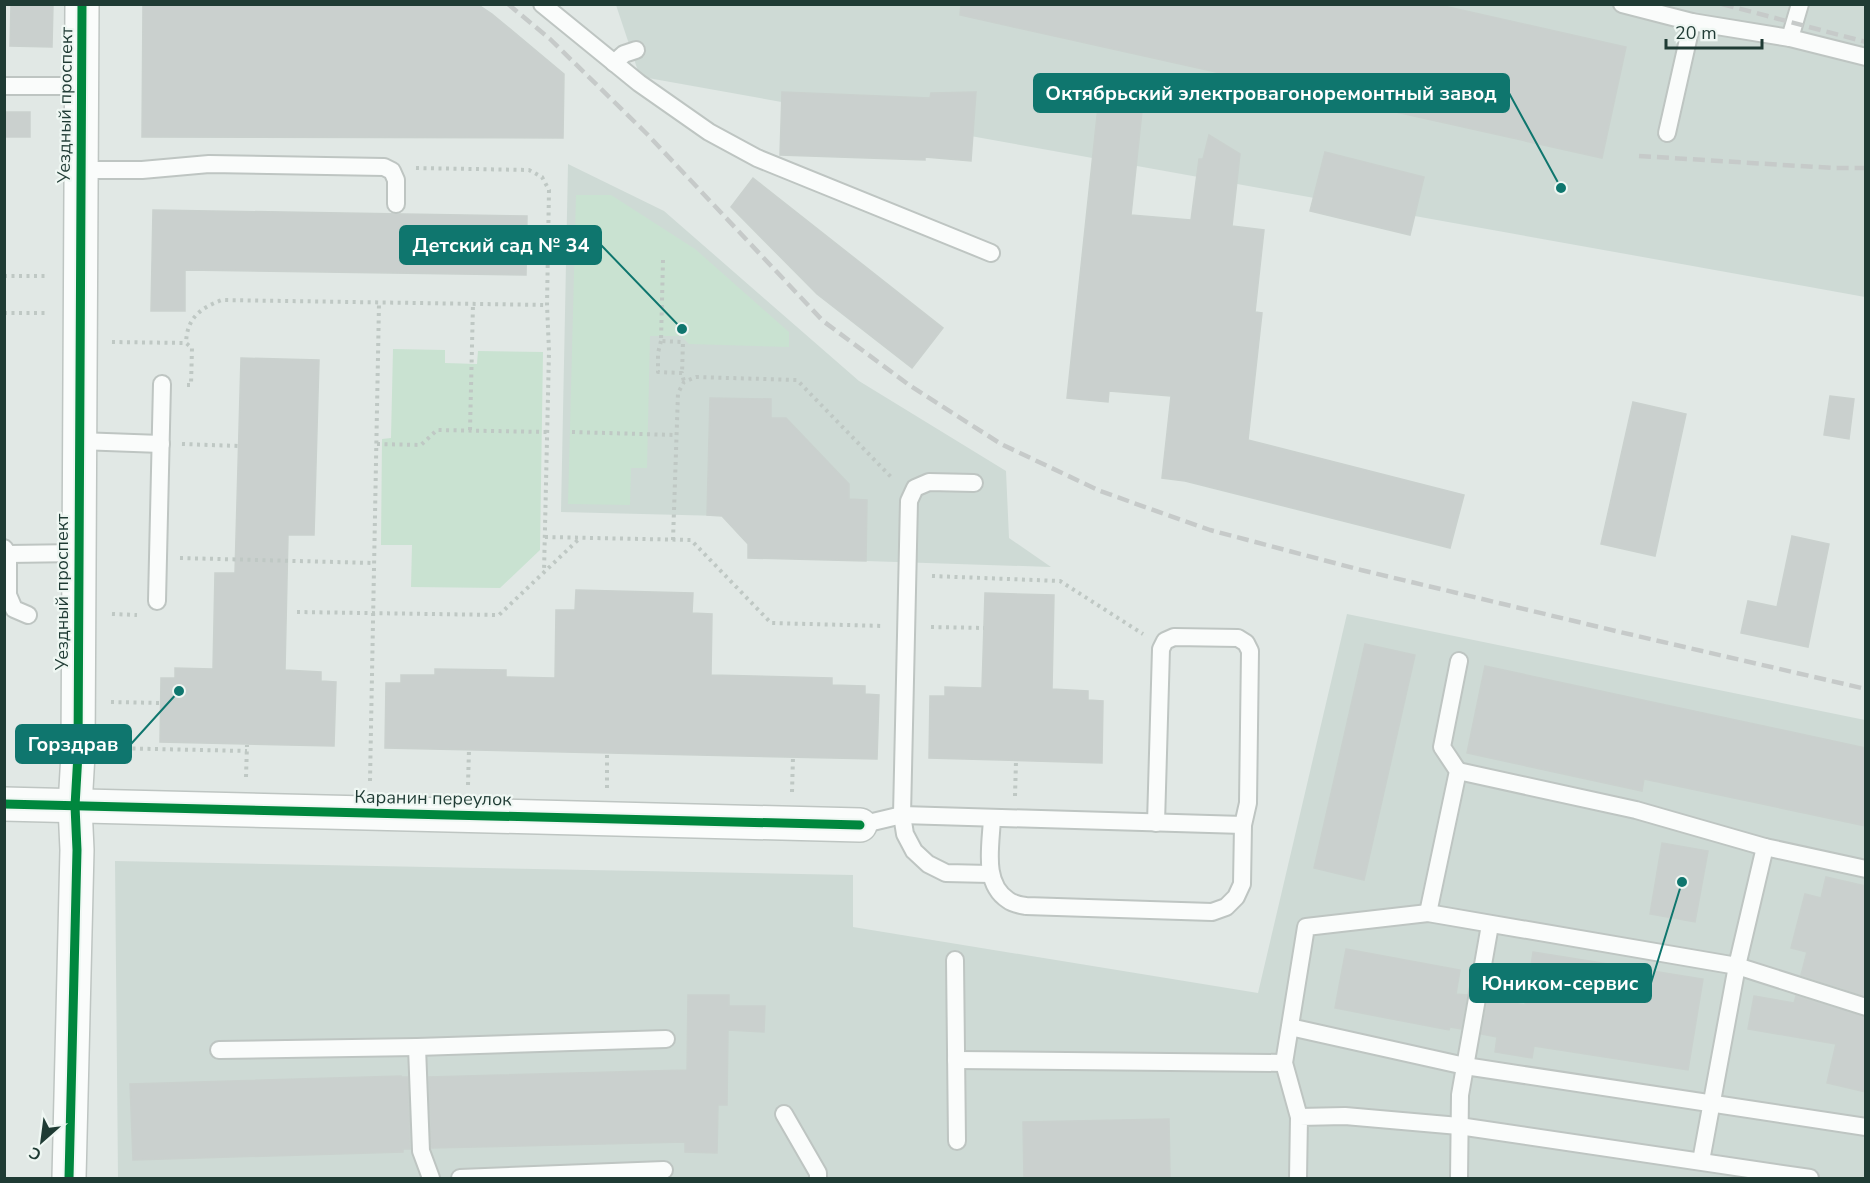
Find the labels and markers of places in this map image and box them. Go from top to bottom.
callout: Октябрьский электровагоноремонтный завод [1034,74,1509,112]
callout: Детский сад № 34 [400,226,601,264]
callout: Горздрав [16,725,131,763]
callout: Юником-сервис [1470,964,1651,1002]

